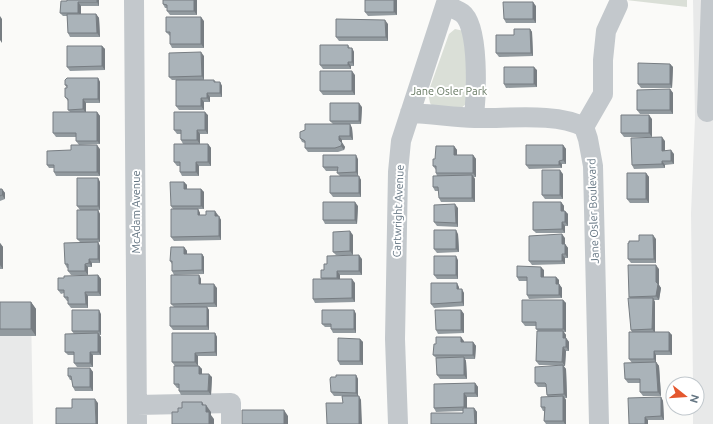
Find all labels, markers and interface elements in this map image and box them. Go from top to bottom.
park label: Jane Osler Park [411,85,488,97]
street label: Jane Osler Boulevard [585,158,601,264]
street label: Cartwright Avenue [390,164,406,258]
street label: McAdam Avenue [130,171,142,253]
north arrow [665,376,705,416]
text: N [688,393,702,405]

